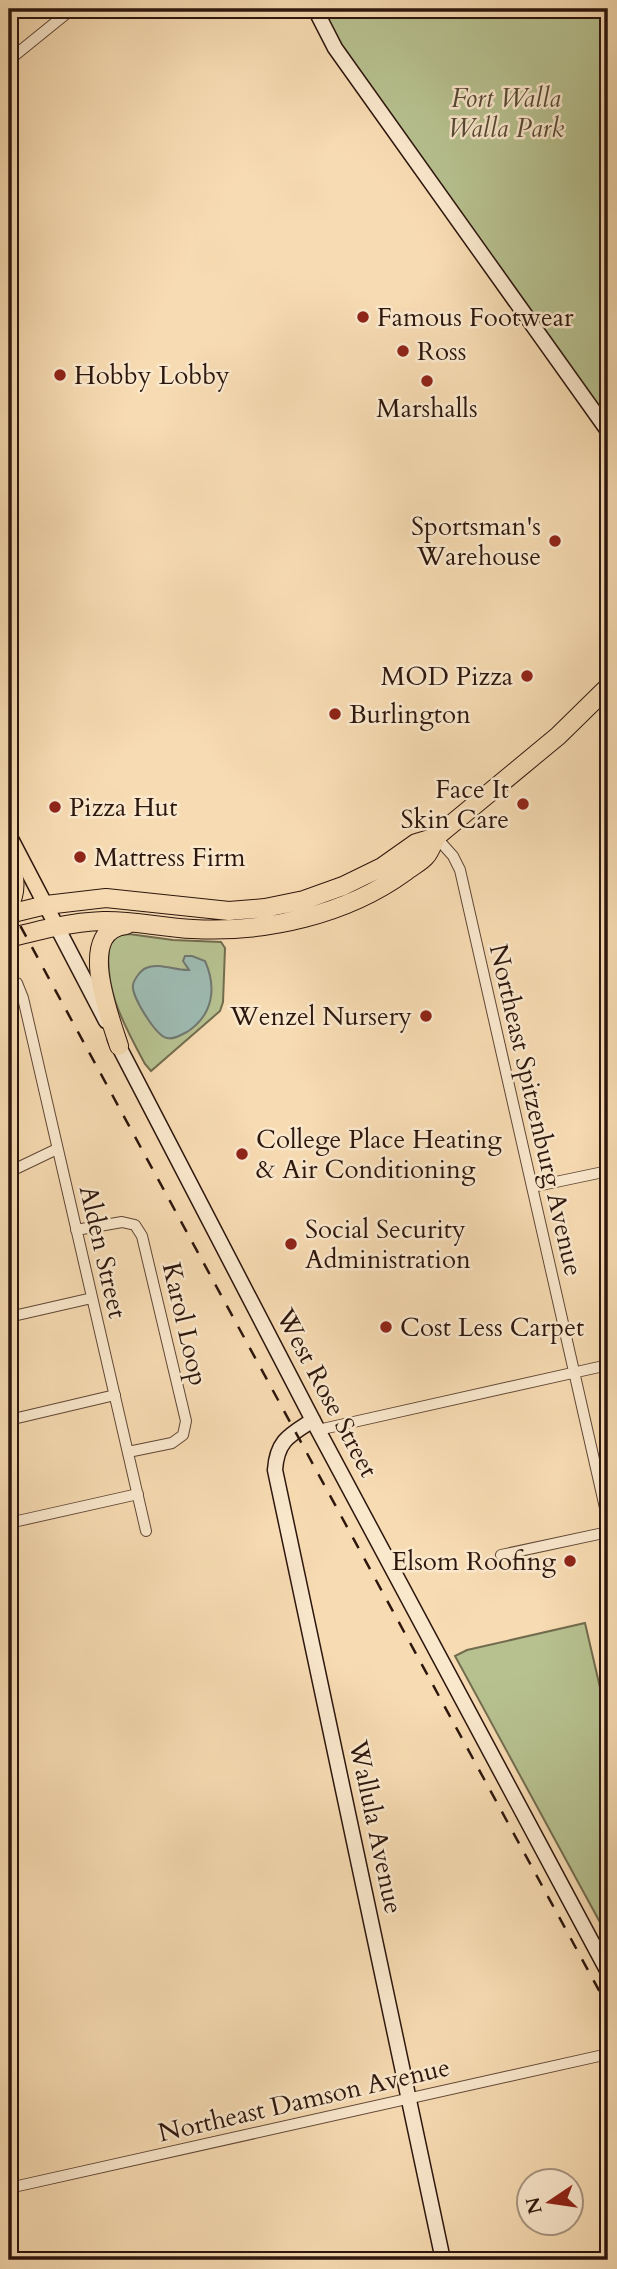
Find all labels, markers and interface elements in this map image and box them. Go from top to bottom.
park label: Fort Walla Walla Park [448,81,564,146]
place label: Famous Footwear [377,300,574,335]
marker: Famous Footwear [355,309,371,325]
place label: Ross [417,334,466,369]
marker: Ross [395,343,411,359]
place label: Hobby Lobby [74,358,230,393]
marker: Hobby Lobby [52,367,68,383]
marker: Marshalls [419,373,435,389]
place label: Marshalls [376,391,478,426]
place label: Sportsman's Warehouse [411,509,541,574]
marker: Sportsman's Warehouse [547,533,563,549]
place label: MOD Pizza [381,659,513,694]
marker: MOD Pizza [519,668,535,684]
place label: Burlington [349,697,471,732]
marker: Burlington [327,706,343,722]
place label: Face It Skin Care [401,772,509,837]
place label: Pizza Hut [69,790,177,825]
marker: Face It Skin Care [515,796,531,812]
marker: Pizza Hut [47,799,63,815]
place label: Mattress Firm [94,840,245,875]
marker: Mattress Firm [72,849,88,865]
street label: Northeast Spitzenburg Avenue [481,941,591,1279]
place label: Wenzel Nursery [229,999,412,1034]
marker: Wenzel Nursery [418,1008,434,1024]
place label: College Place Heating & Air Conditioning [256,1122,502,1187]
marker: College Place Heating & Air Conditioning [234,1146,250,1162]
street label: Alden Street [71,1182,135,1322]
place label: Social Security Administration [305,1212,471,1277]
marker: Social Security Administration [283,1236,299,1252]
street label: Karol Loop [154,1259,216,1389]
street label: West Rose Street [267,1302,386,1484]
place label: Cost Less Carpet [400,1310,584,1345]
marker: Cost Less Carpet [378,1319,394,1335]
place label: Elsom Roofing [392,1544,556,1579]
marker: Elsom Roofing [562,1553,578,1569]
street label: Wallula Avenue [340,1736,411,1917]
street label: Northeast Damson Avenue [155,2049,453,2151]
north arrow [516,2168,586,2238]
text: N [520,2194,549,2217]

